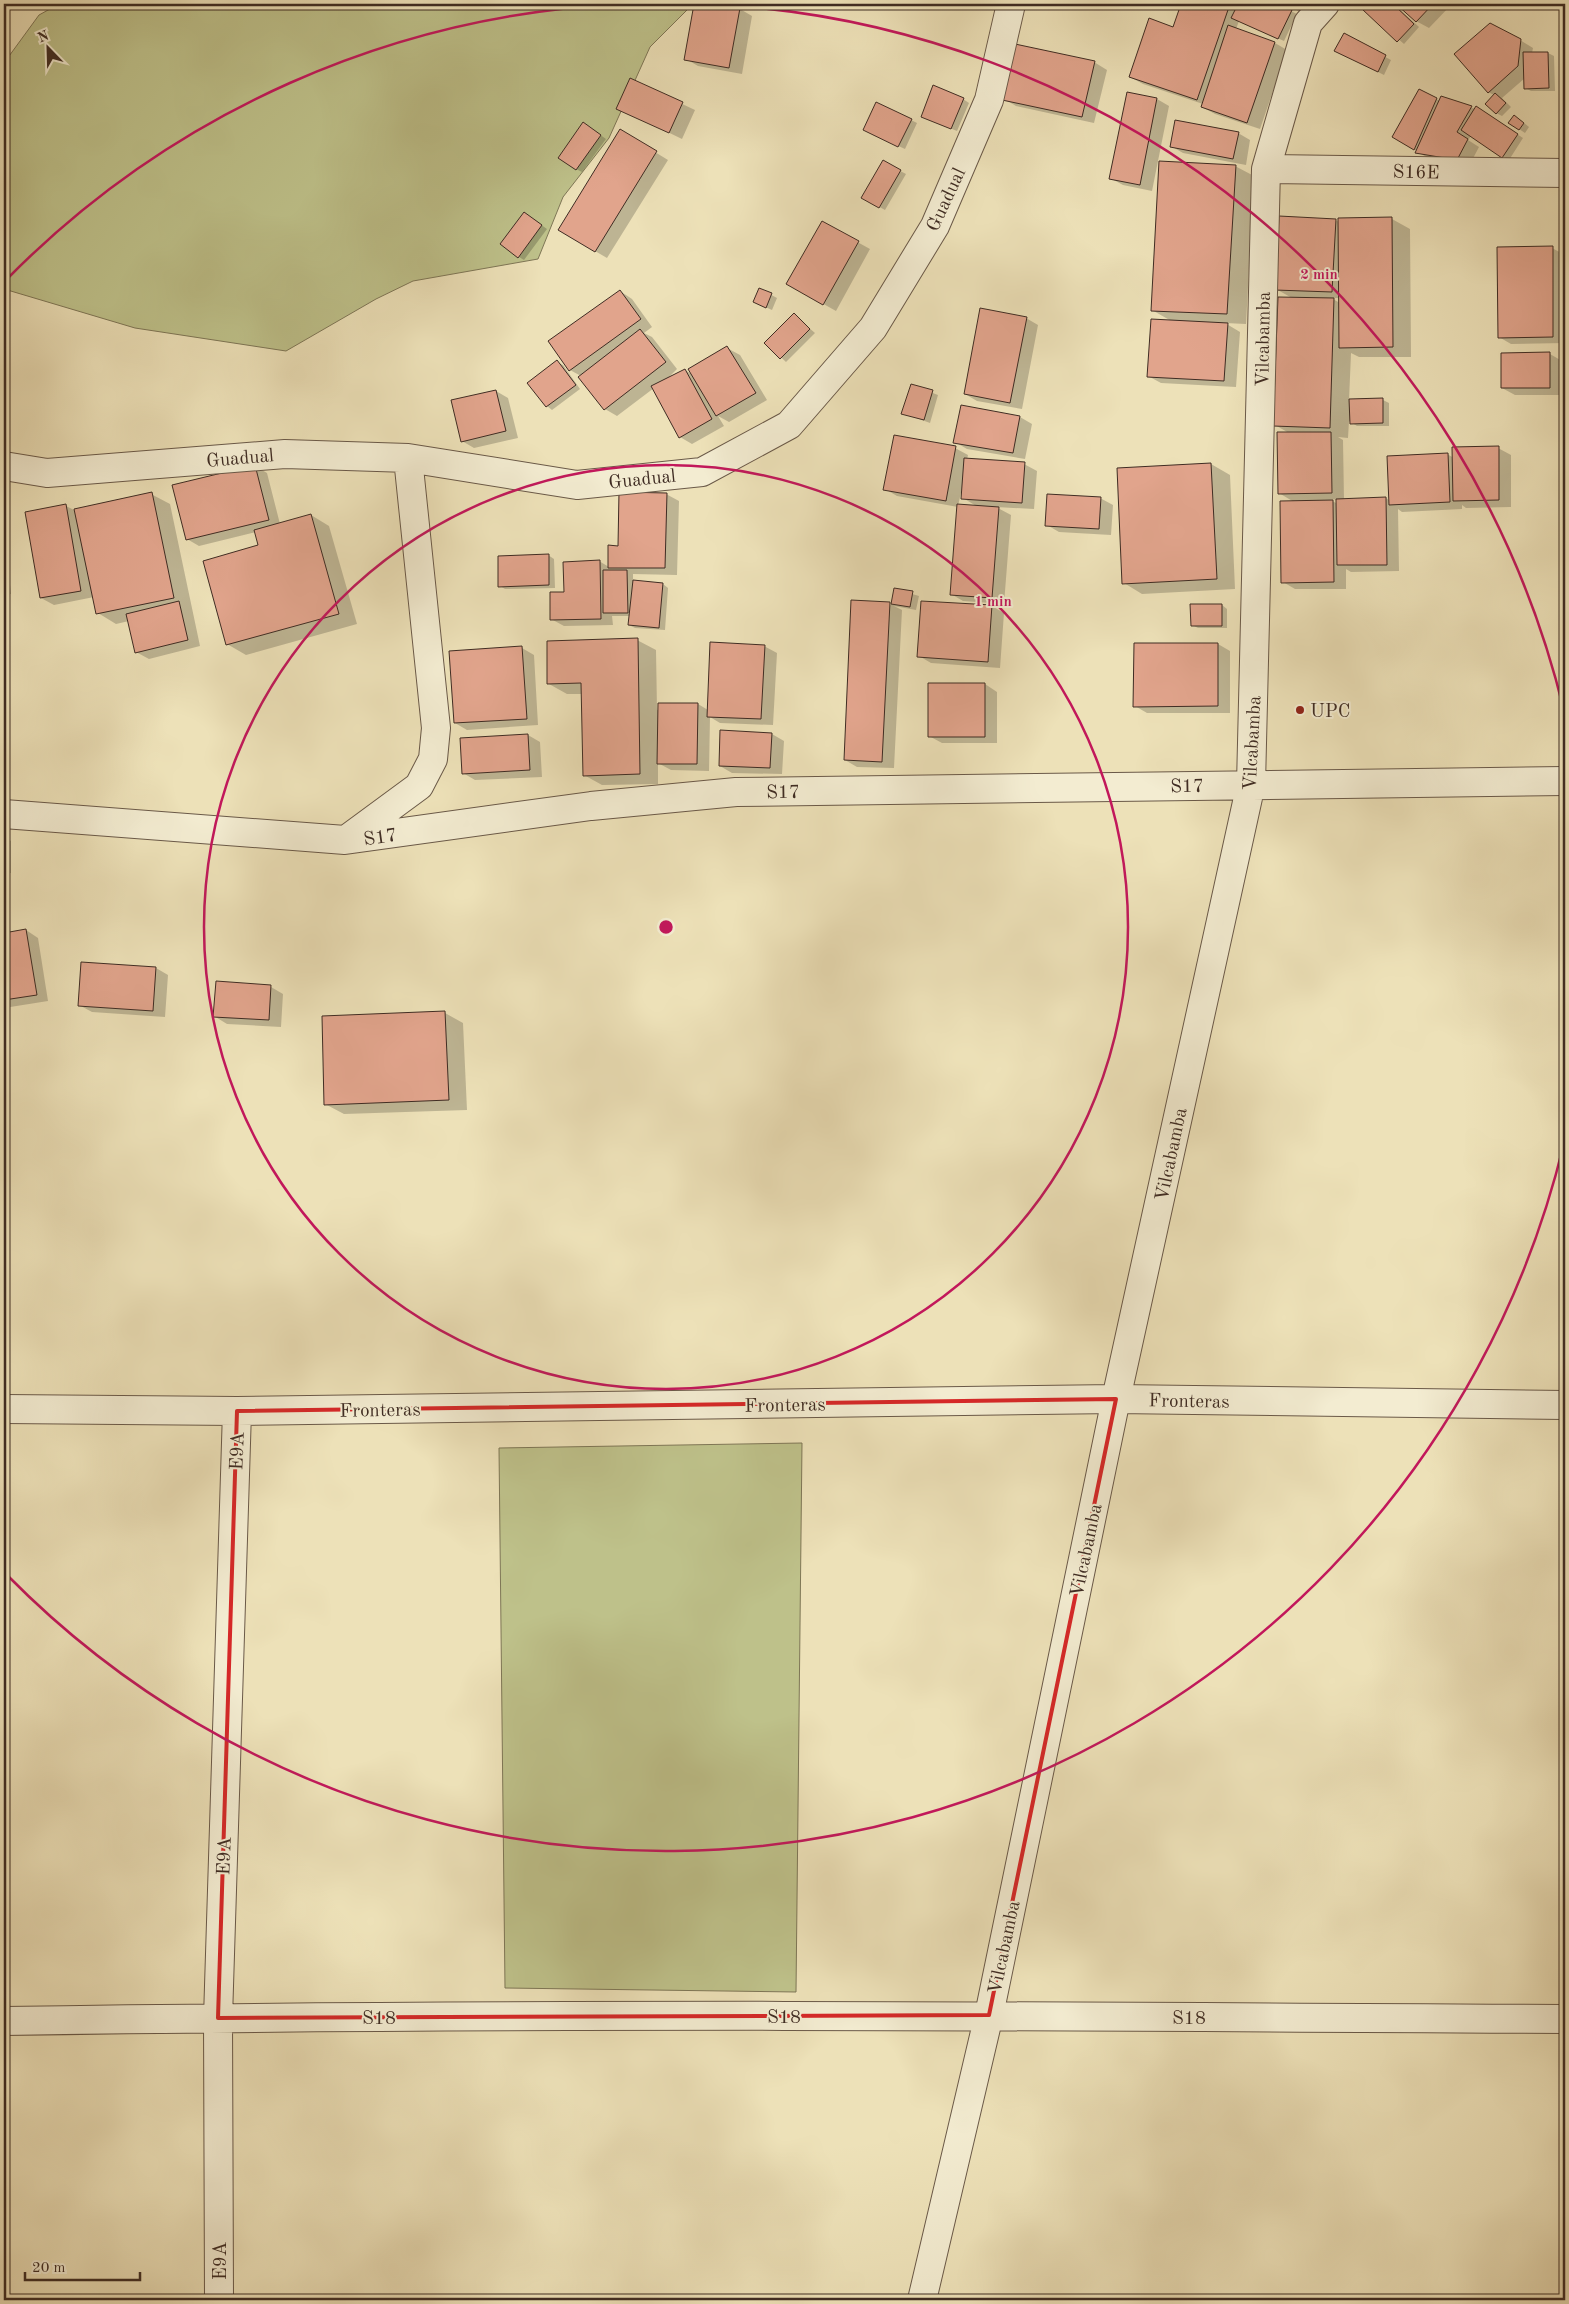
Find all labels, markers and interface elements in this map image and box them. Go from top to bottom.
north arrow [22,22,72,72]
text: N [36,28,51,45]
street label: S16E [1392,164,1440,183]
street label: Guadual [924,165,970,235]
text: 2 min [1300,268,1338,283]
street label: Vilcabamba [1254,291,1275,387]
street label: Guadual [206,447,275,472]
street label: Guadual [608,467,677,493]
text: 1 min [974,595,1012,610]
street label: Vilcabamba [1242,695,1266,791]
place label: UPC [1310,703,1350,722]
marker: UPC [1294,704,1306,716]
street label: S17 [1170,778,1204,797]
street label: S17 [766,784,800,803]
street label: S17 [362,827,398,850]
centre of rings [657,918,675,936]
street label: Vilcabamba [1153,1105,1192,1203]
street label: Fronteras [1148,1392,1230,1413]
street label: Fronteras [744,1396,826,1417]
street label: Fronteras [339,1401,421,1422]
street label: E9A [228,1431,249,1471]
street label: Vilcabamba [1068,1501,1107,1599]
street label: E9A [215,1836,236,1876]
street label: Vilcabamba [986,1898,1025,1996]
street label: S18 [767,2009,801,2028]
street label: S18 [362,2010,396,2029]
street label: S18 [1172,2010,1206,2029]
street label: E9A [212,2241,231,2280]
scale bar [25,2249,140,2281]
text: 20 m [32,2261,66,2276]

